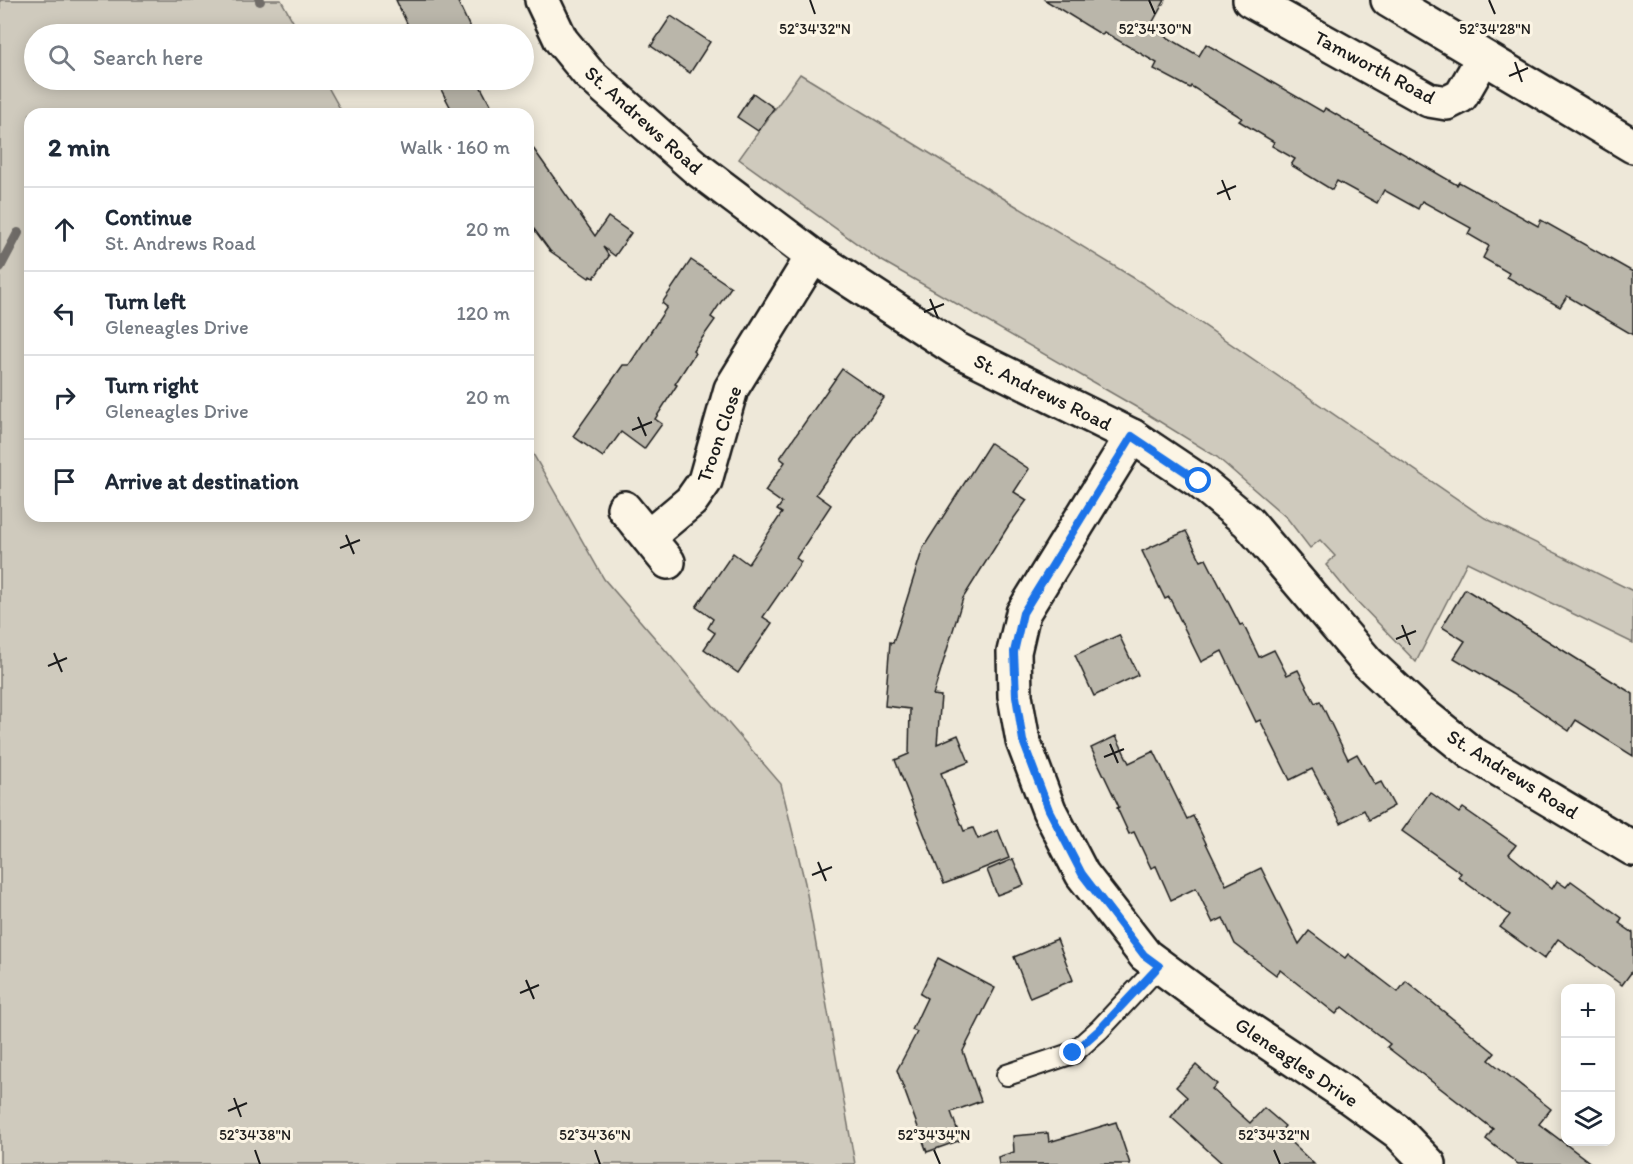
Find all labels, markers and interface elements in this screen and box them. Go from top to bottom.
text: 52°34'32"N [779,20,851,38]
text: 52°34'30"N [1118,20,1192,38]
text: 52°34'28"N [1459,20,1531,38]
search box [24,24,534,90]
street label: Tamworth Road [1310,25,1440,109]
icon: search [45,41,78,74]
text: Search here [93,44,203,71]
street label: St. Andrews Road [580,61,708,179]
text: 2 min [48,131,110,163]
text: Walk · 160 m [400,135,510,159]
text: Continue [105,204,192,231]
icon: ahead [48,213,81,246]
text: 20 m [466,217,510,241]
text: St. Andrews Road [105,231,256,255]
text: Turn left [105,288,186,315]
icon: left [48,297,81,330]
text: 120 m [457,301,510,325]
text: Gleneagles Drive [105,315,249,339]
street label: St. Andrews Road [970,348,1116,436]
text: Turn right [105,372,199,399]
icon: right [48,381,81,414]
street label: Troon Close [691,383,747,485]
text: 20 m [466,385,510,409]
text: Gleneagles Drive [105,399,249,423]
icon: arrive [48,465,81,498]
route start [1185,467,1211,493]
text: Arrive at destination [105,468,299,495]
street label: St. Andrews Road [1443,724,1583,824]
map controls [1561,984,1615,1146]
button: + [1561,984,1615,1038]
street label: Gleneagles Drive [1231,1012,1363,1112]
button: − [1561,1038,1615,1092]
route end [1059,1039,1085,1065]
button: layers [1561,1092,1615,1146]
text: 52°34'38"N [219,1126,291,1144]
text: 52°34'36"N [559,1126,631,1144]
text: 52°34'34"N [898,1126,970,1144]
text: 52°34'32"N [1238,1126,1310,1144]

